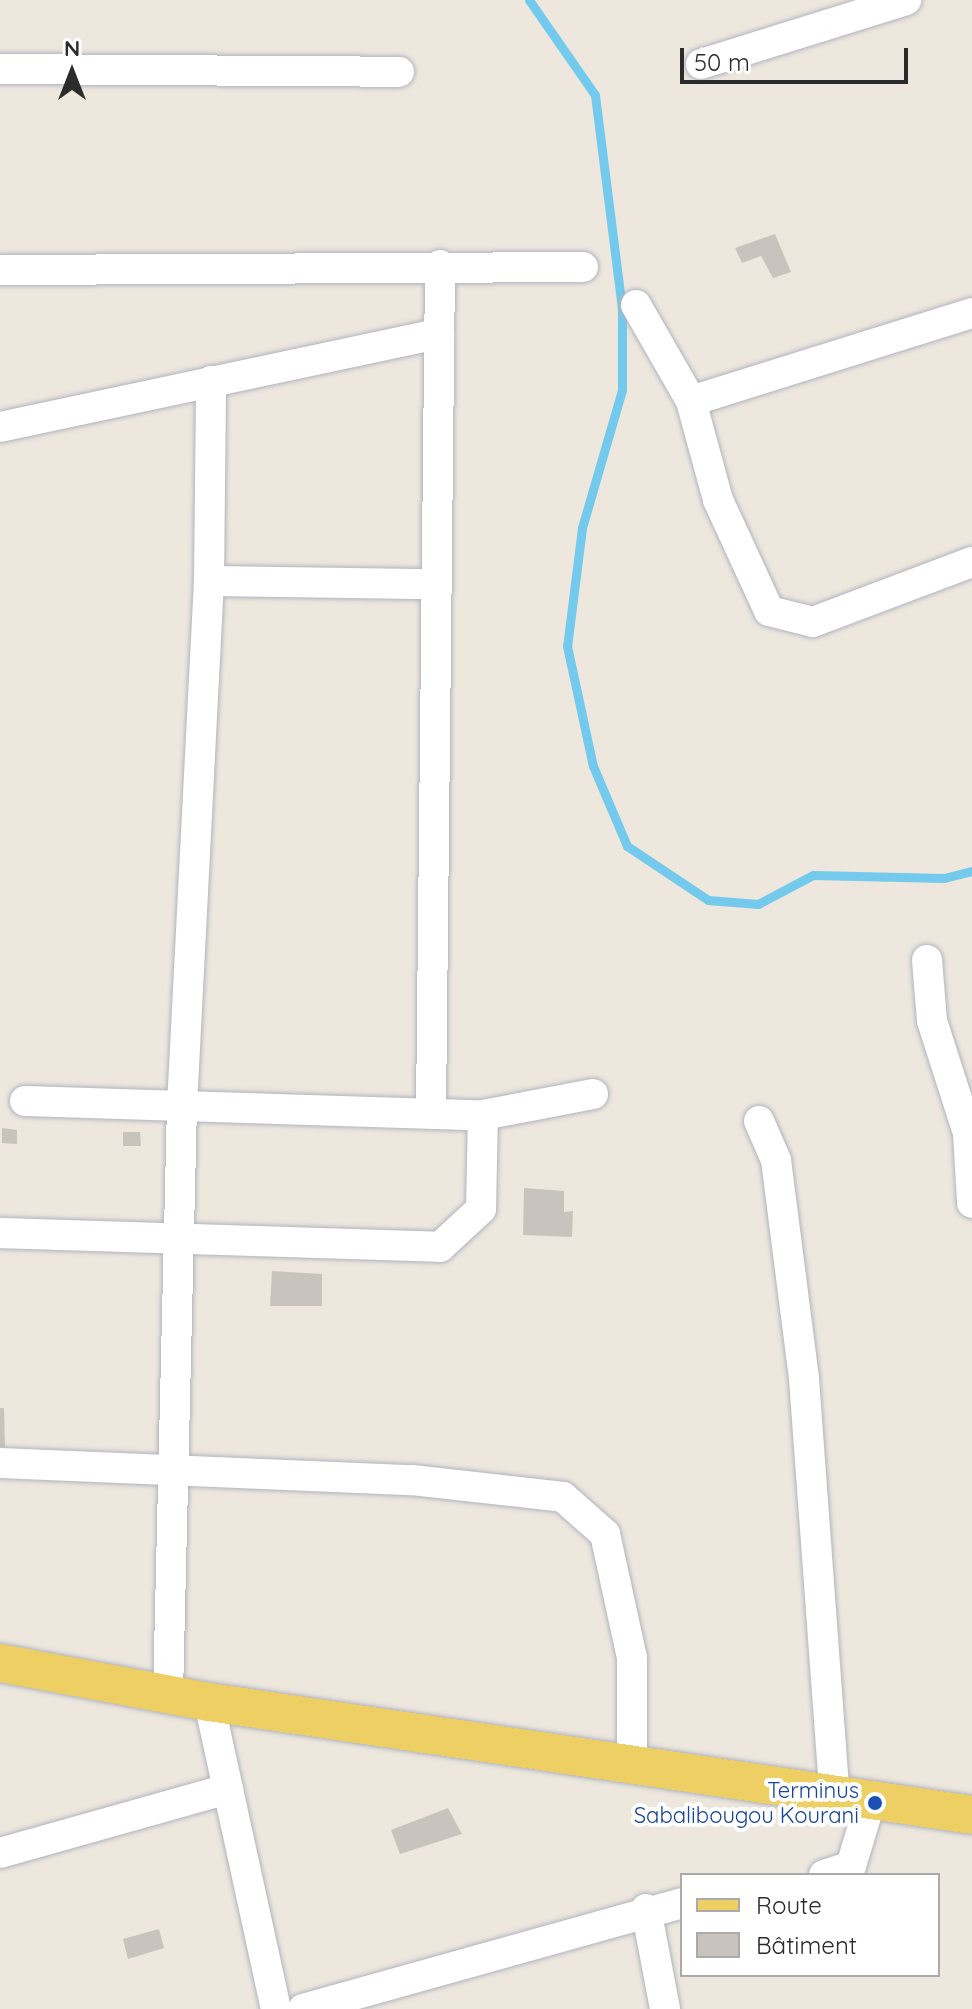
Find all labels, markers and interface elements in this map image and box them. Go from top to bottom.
north arrow [32,32,112,112]
scale bar [684,32,912,82]
text: N [64,34,80,62]
text: 50 m [694,47,750,77]
place label: Terminus Sabalibougou Kourani [634,1777,859,1828]
marker: Terminus Sabalibougou Kourani [866,1794,884,1812]
legend [680,1873,940,1977]
text: Route [756,1890,822,1920]
text: Bâtiment [756,1930,857,1960]

